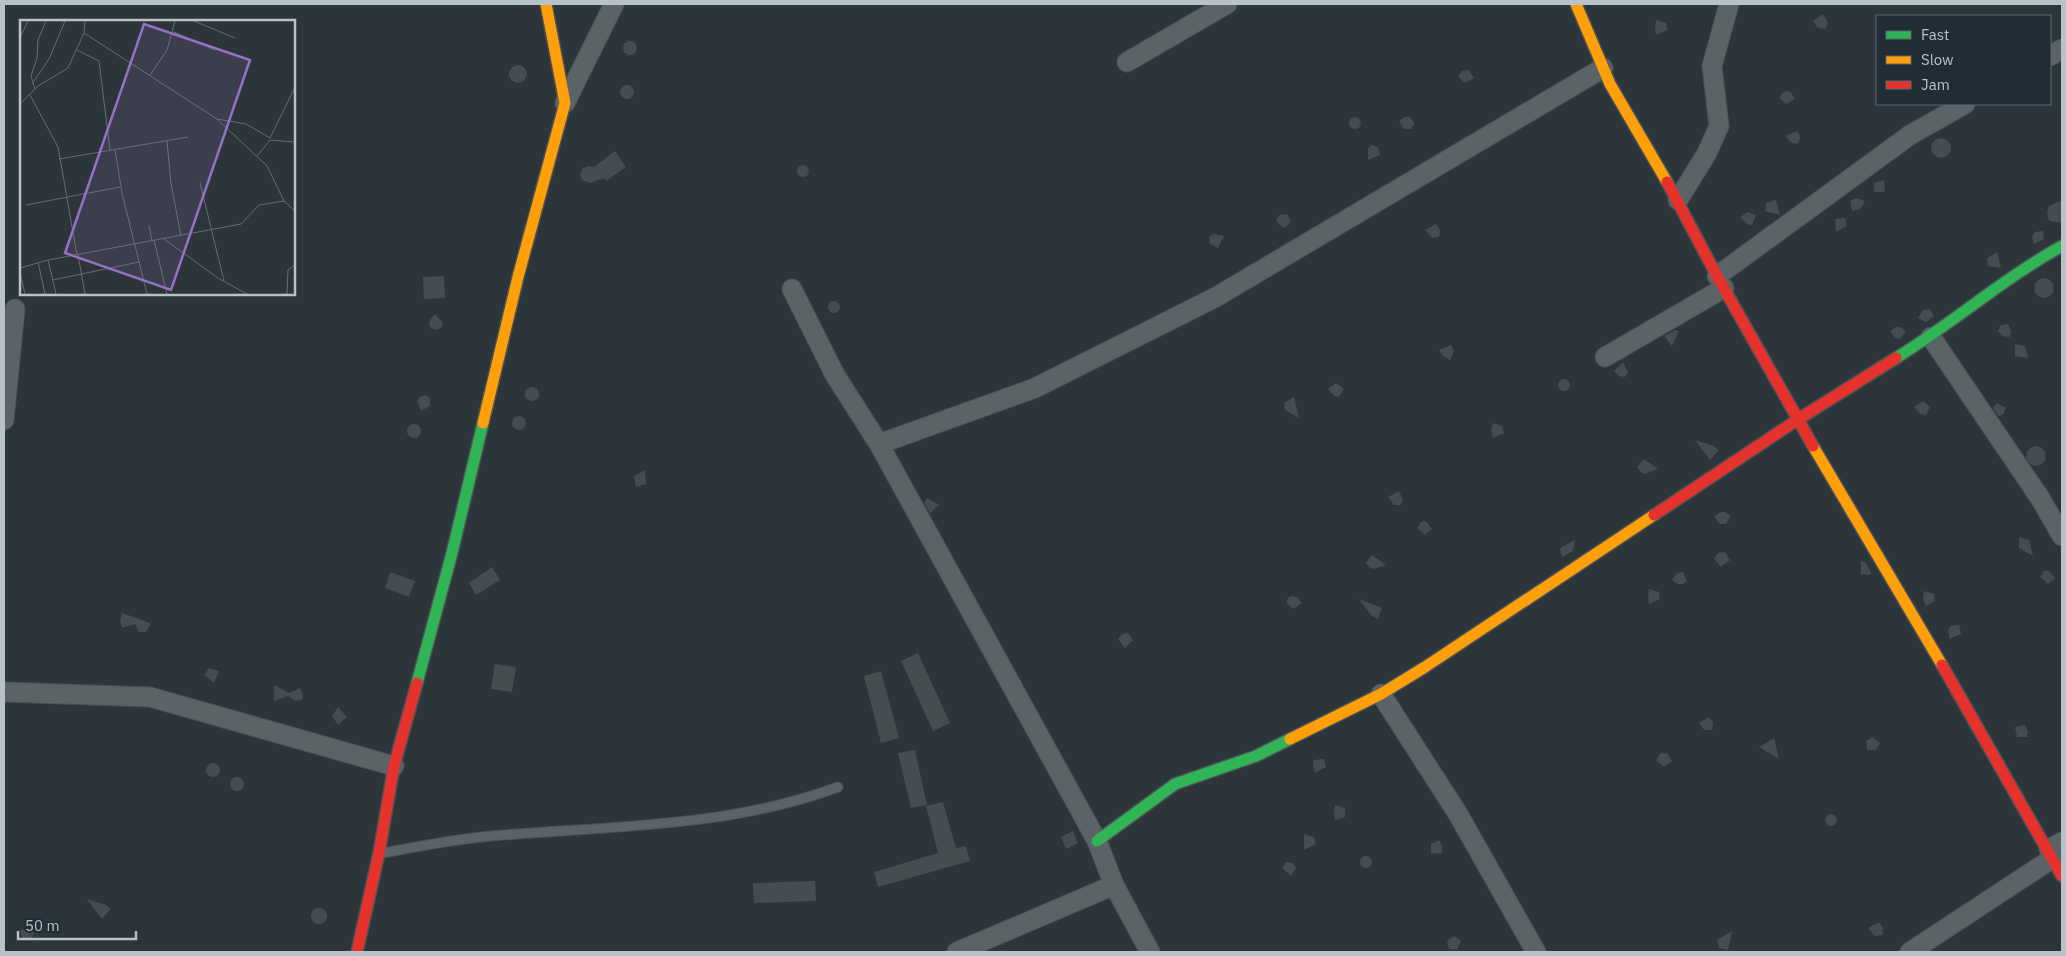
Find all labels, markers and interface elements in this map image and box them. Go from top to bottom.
legend [1876,15,2051,105]
inset map [20,20,295,295]
text: Fast [1921,25,1949,44]
text: Slow [1921,50,1954,69]
text: Jam [1921,75,1950,94]
scale bar [18,908,135,940]
text: 50 m [25,916,60,935]

